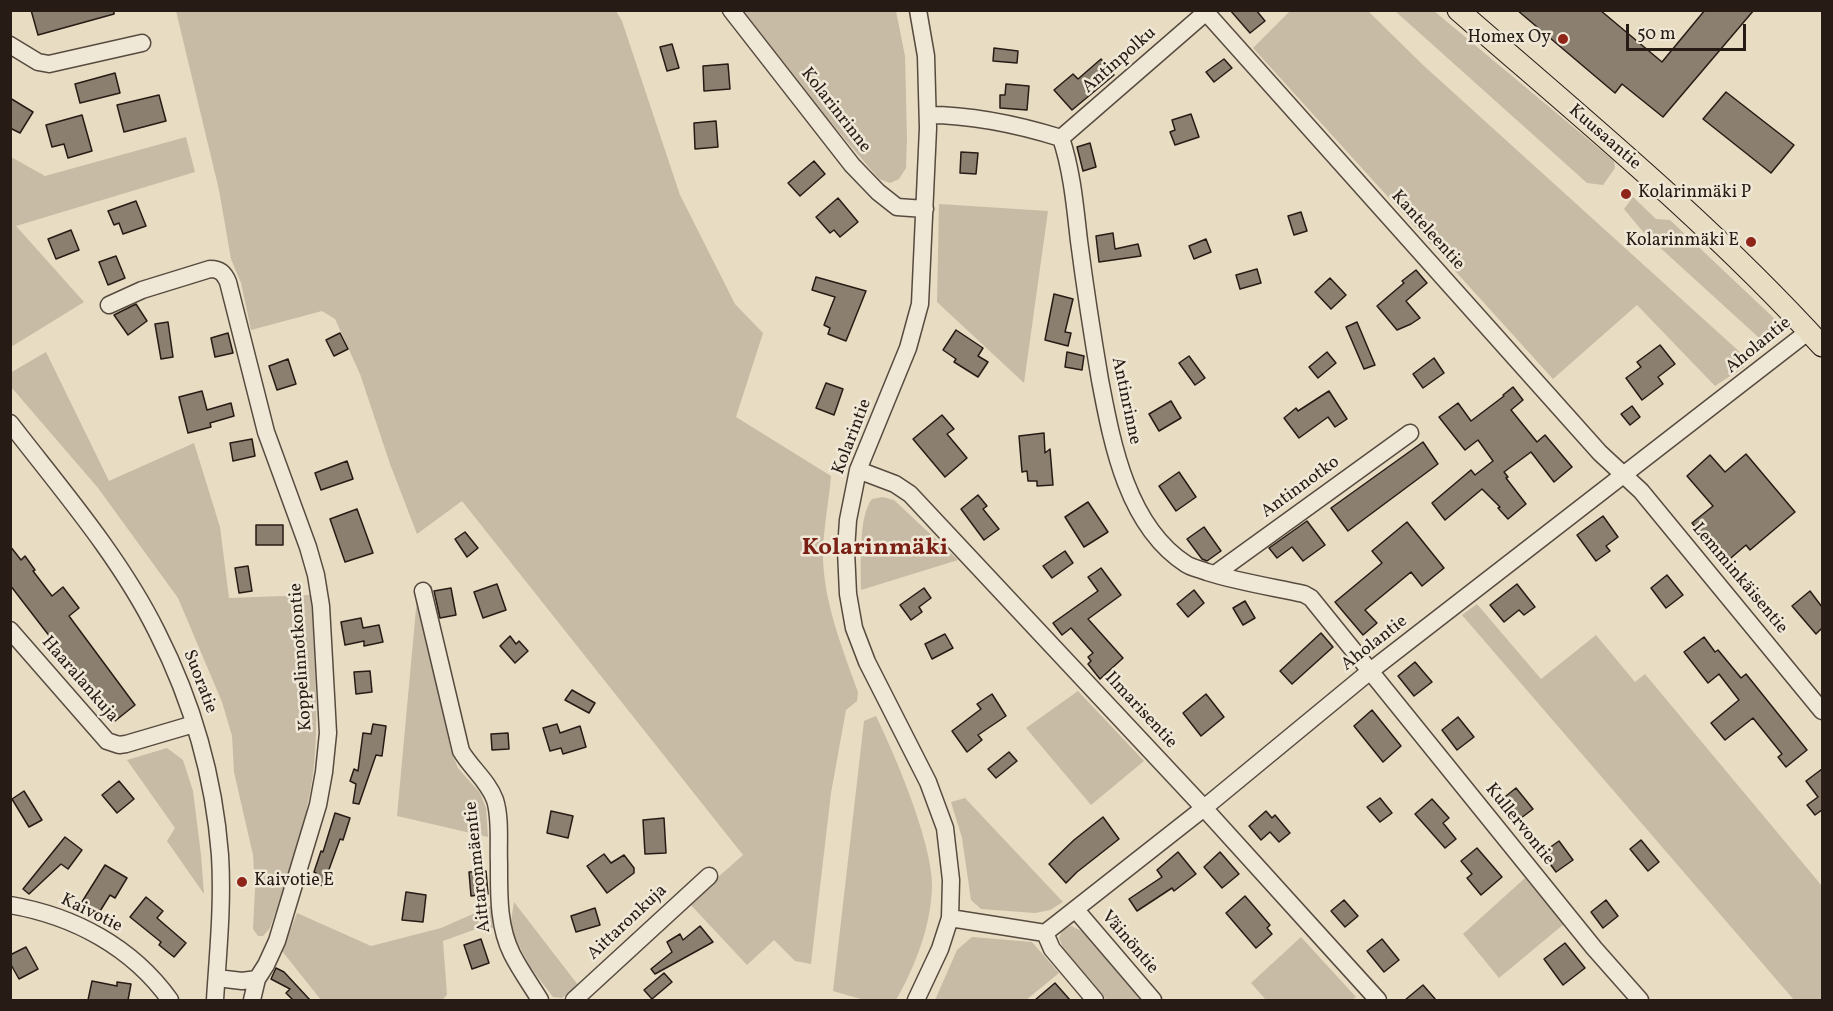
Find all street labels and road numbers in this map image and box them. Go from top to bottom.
street label: Antinpolku [1079,23,1161,99]
street label: Kolarinrinne [795,64,875,158]
street label: Kuusaantie [1563,101,1645,175]
street label: Kanteleentie [1386,187,1468,275]
street label: Aholantie [1722,313,1796,379]
street label: Antinrinne [1105,355,1145,447]
street label: Kolarintie [829,396,877,478]
street label: Antinnotko [1258,452,1344,524]
street label: Lemminkäisentie [1686,519,1792,639]
street label: Koppelinnotkontie [286,582,318,732]
street label: Aholantie [1338,611,1412,677]
street label: Haaralankuja [36,632,122,728]
street label: Suoratie [177,647,221,717]
street label: Ilmarisentie [1099,668,1181,754]
street label: Kullervontie [1479,780,1559,870]
street label: Aittaronmäentie [461,800,497,934]
street label: Aittaronkuja [584,881,672,965]
street label: Kaivotie [57,890,125,938]
street label: Väinöntie [1096,907,1162,979]

